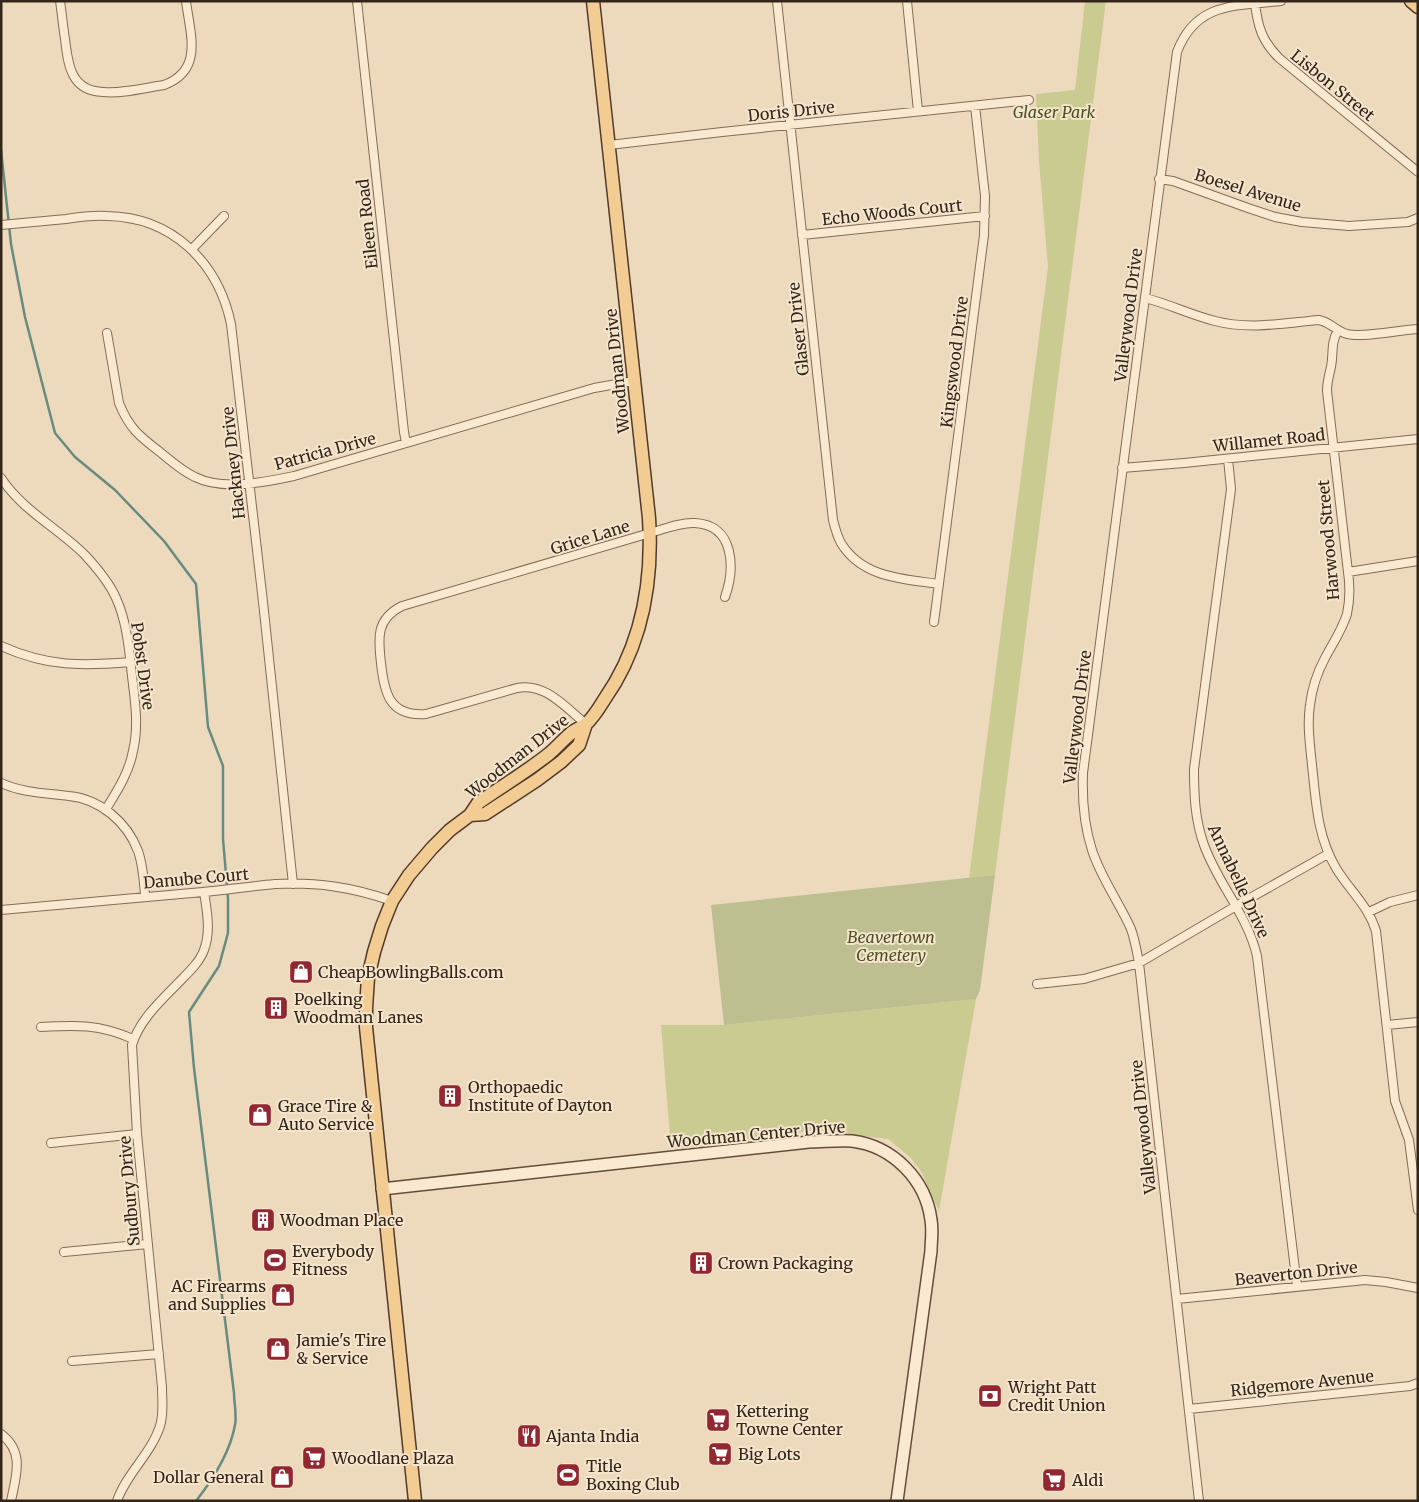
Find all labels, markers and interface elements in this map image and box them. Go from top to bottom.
street label: Lisbon Street [1287,45,1380,125]
street label: Doris Drive [747,96,835,126]
park label: Glaser Park [1013,102,1095,122]
street label: Boesel Avenue [1192,164,1304,216]
street label: Eileen Road [352,178,382,270]
street label: Echo Woods Court [821,195,964,229]
street label: Valleywood Drive [1110,247,1146,384]
street label: Glaser Drive [783,281,813,377]
street label: Kingswood Drive [936,295,972,429]
street label: Woodman Drive [601,308,634,435]
street label: Hackney Drive [217,406,249,520]
street label: Willamet Road [1211,424,1326,456]
street label: Patricia Drive [272,428,378,474]
street label: Harwood Street [1313,478,1343,601]
street label: Grice Lane [548,515,632,559]
street label: Pobst Drive [127,621,159,711]
street label: Valleywood Drive [1059,649,1095,786]
street label: Woodman Drive [461,710,572,803]
street label: Annabelle Drive [1204,820,1274,941]
street label: Danube Court [142,863,250,893]
park label: Beavertown Cemetery [847,927,935,965]
shop icon: CheapBowlingBalls.com [288,959,314,985]
place label: CheapBowlingBalls.com [318,962,504,982]
place label: Poelking Woodman Lanes [293,989,423,1027]
building icon: Poelking Woodman Lanes [263,995,289,1021]
street label: Valleywood Drive [1126,1059,1160,1196]
place label: Orthopaedic Institute of Dayton [468,1077,613,1115]
building icon: Orthopaedic Institute of Dayton [437,1083,463,1109]
place label: Grace Tire & Auto Service [277,1096,374,1134]
shop icon: Grace Tire & Auto Service [247,1102,273,1128]
street label: Woodman Center Drive [665,1116,846,1152]
street label: Sudbury Drive [114,1135,144,1247]
building icon: Woodman Place [250,1207,276,1233]
place label: Woodman Place [279,1210,403,1230]
place label: Everybody Fitness [292,1241,375,1279]
sports icon: Everybody Fitness [262,1247,288,1273]
building icon: Crown Packaging [688,1250,714,1276]
place label: Crown Packaging [718,1253,853,1273]
street label: Beaverton Drive [1234,1257,1358,1289]
place label: AC Firearms and Supplies [168,1276,266,1314]
shop icon: AC Firearms and Supplies [270,1282,296,1308]
place label: Jamie's Tire & Service [295,1330,386,1368]
shop icon: Jamie's Tire & Service [265,1336,291,1362]
street label: Ridgemore Avenue [1229,1366,1375,1400]
place label: Wright Patt Credit Union [1007,1377,1106,1415]
bank icon: Wright Patt Credit Union [977,1383,1003,1409]
place label: Kettering Towne Center [736,1401,843,1439]
supermarket icon: Kettering Towne Center [705,1407,731,1433]
restaurant icon: Ajanta India [516,1423,542,1449]
place label: Ajanta India [545,1426,640,1446]
supermarket icon: Big Lots [707,1441,733,1467]
place label: Big Lots [738,1444,801,1464]
supermarket icon: Woodlane Plaza [301,1445,327,1471]
place label: Woodlane Plaza [331,1448,454,1468]
place label: Title Boxing Club [586,1456,680,1494]
sports icon: Title Boxing Club [555,1462,581,1488]
shop icon: Dollar General [269,1464,295,1490]
place label: Dollar General [153,1467,264,1487]
supermarket icon: Aldi [1041,1467,1067,1493]
place label: Aldi [1071,1470,1103,1490]

